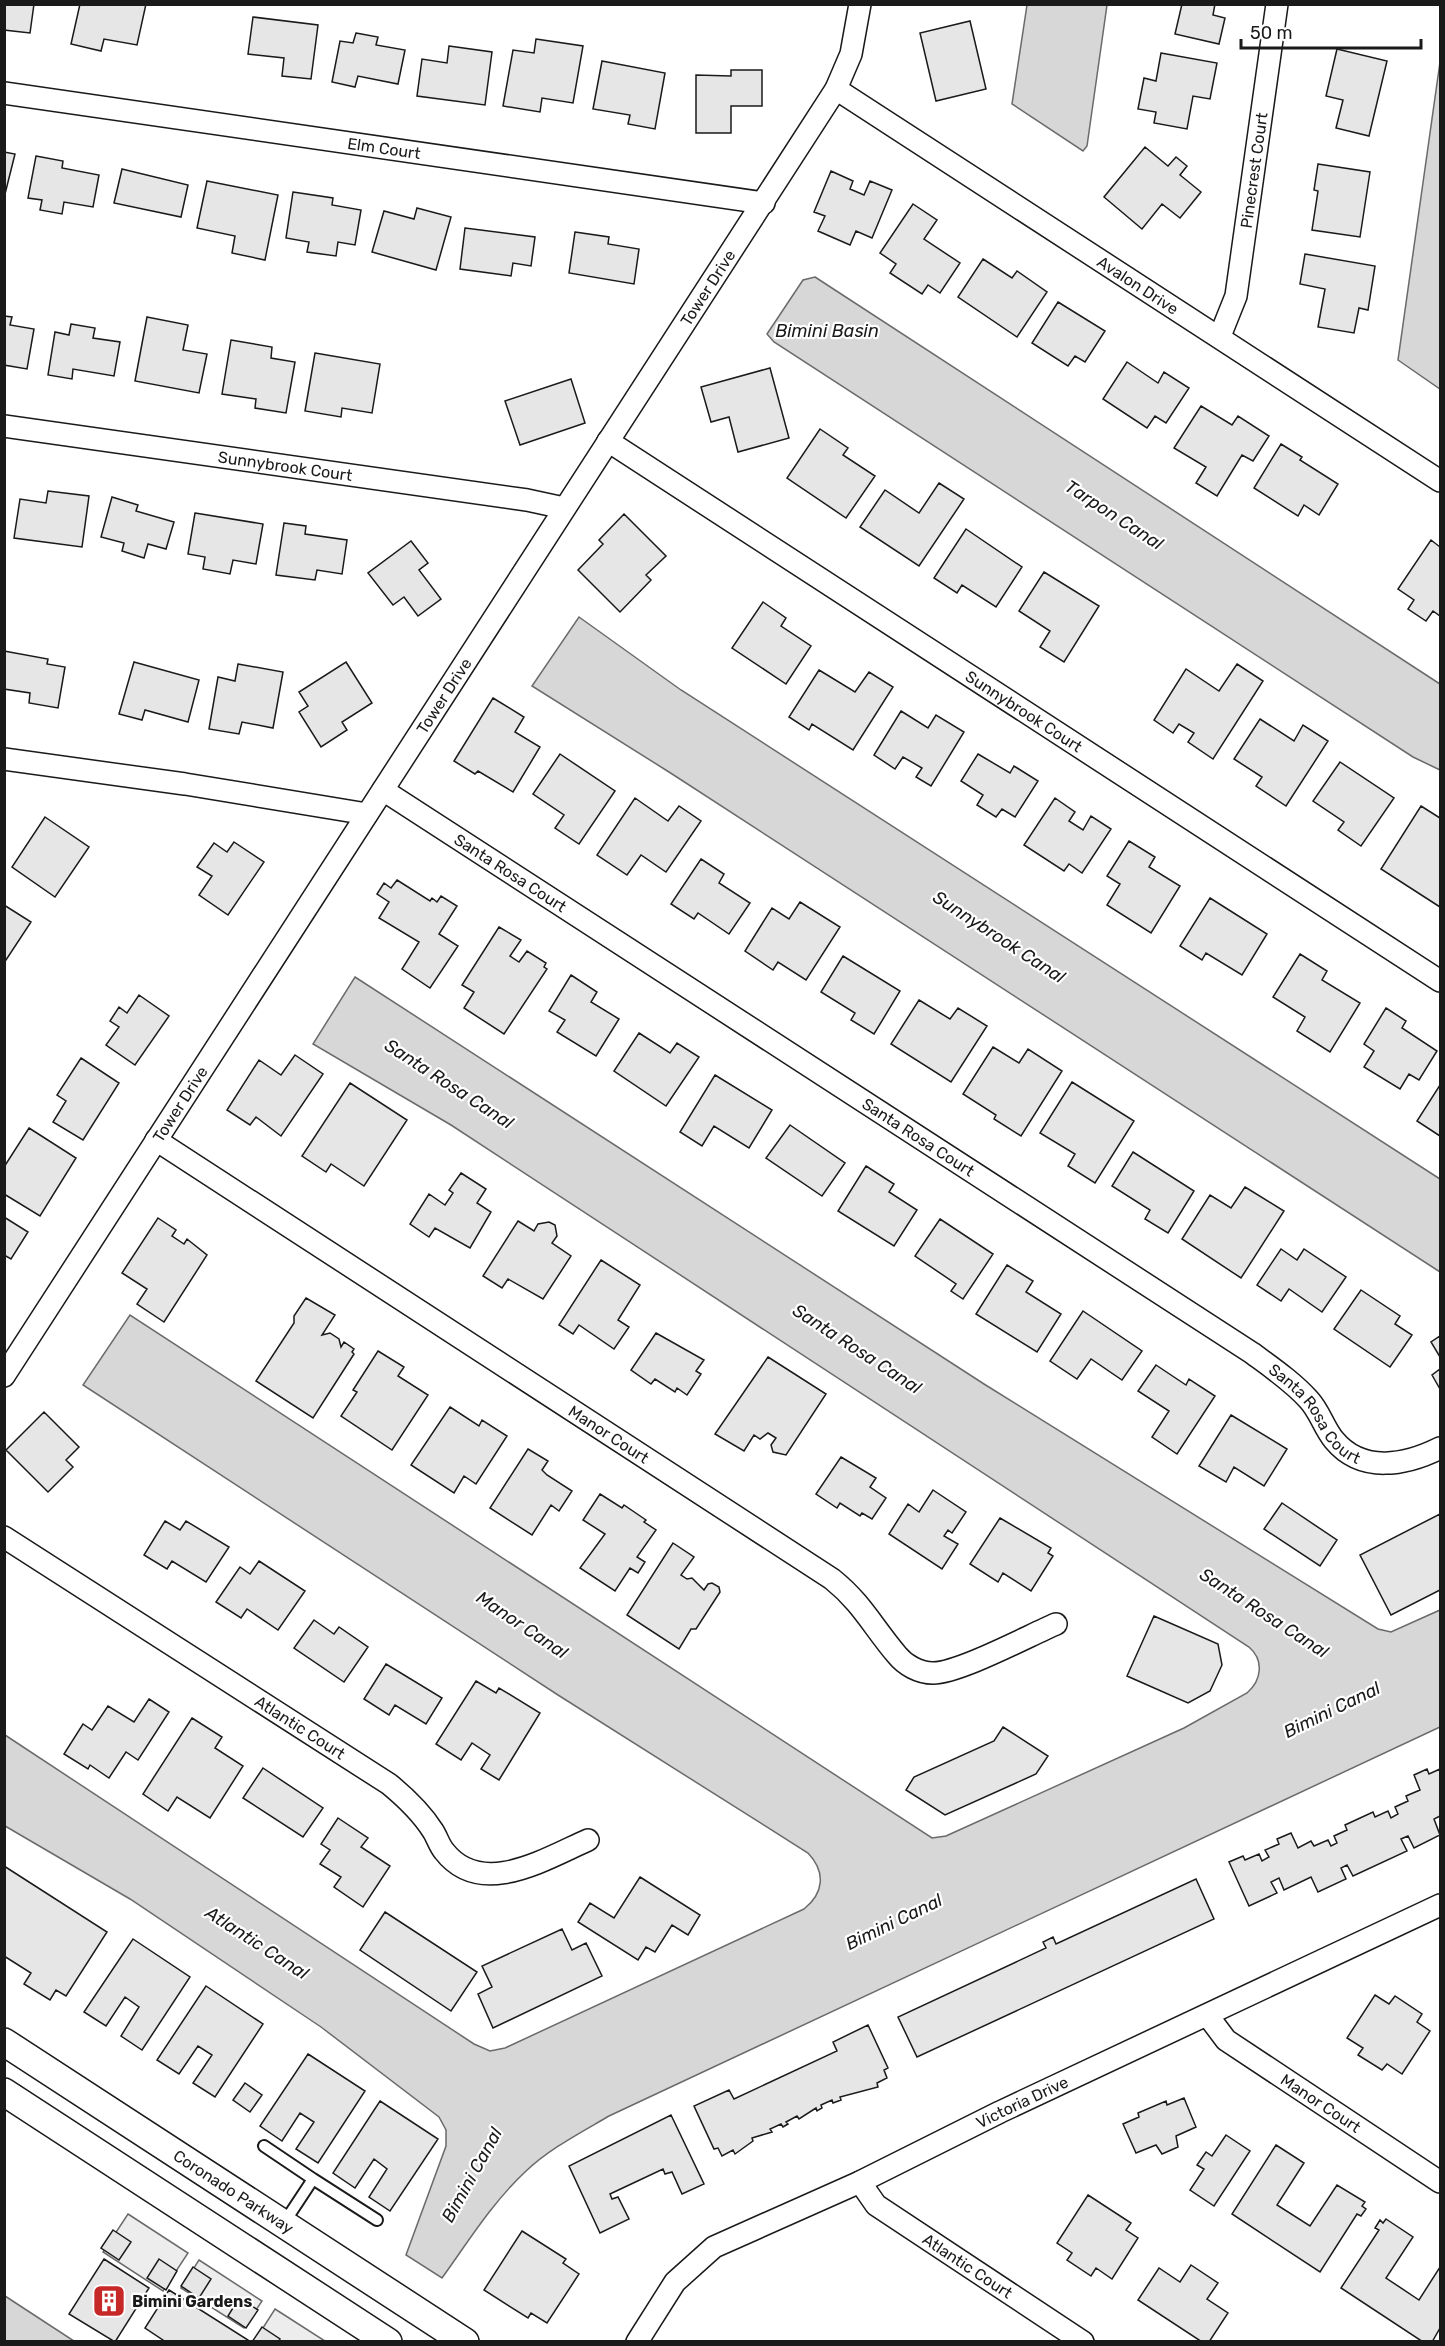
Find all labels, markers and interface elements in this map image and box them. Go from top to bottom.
scale bar [1241,12,1421,50]
text: 50 m [1250,22,1293,44]
street label: Pinecrest Court [1236,111,1271,229]
street label: Elm Court [346,133,422,163]
street label: Tower Drive [676,246,739,329]
street label: Avalon Drive [1094,252,1182,318]
water label: Bimini Basin [775,320,879,342]
street label: Sunnybrook Court [217,447,354,485]
water label: Tarpon Canal [1061,475,1168,555]
street label: Tower Drive [412,654,475,737]
street label: Sunnybrook Court [962,666,1086,756]
street label: Santa Rosa Court [451,829,570,916]
water label: Sunnybrook Canal [929,886,1070,988]
water label: Santa Rosa Canal [381,1034,518,1134]
street label: Tower Drive [148,1062,211,1145]
street label: Santa Rosa Court [859,1094,978,1180]
water label: Santa Rosa Canal [789,1299,926,1399]
street label: Santa Rosa Court [1265,1359,1364,1468]
street label: Manor Court [565,1401,653,1467]
water label: Santa Rosa Canal [1196,1563,1333,1663]
water label: Manor Canal [472,1586,572,1664]
water label: Bimini Canal [1280,1677,1385,1743]
street label: Atlantic Court [252,1691,349,1763]
water label: Bimini Canal [842,1889,947,1955]
water label: Atlantic Canal [201,1901,313,1985]
street label: Manor Court [1277,2070,1365,2136]
street label: Victoria Drive [973,2072,1071,2132]
water label: Bimini Canal [437,2123,507,2226]
street label: Coronado Parkway [170,2145,297,2238]
street label: Atlantic Court [919,2229,1016,2302]
building icon: Bimini Gardens [91,2283,127,2319]
place label: Bimini Gardens [132,2292,252,2311]

